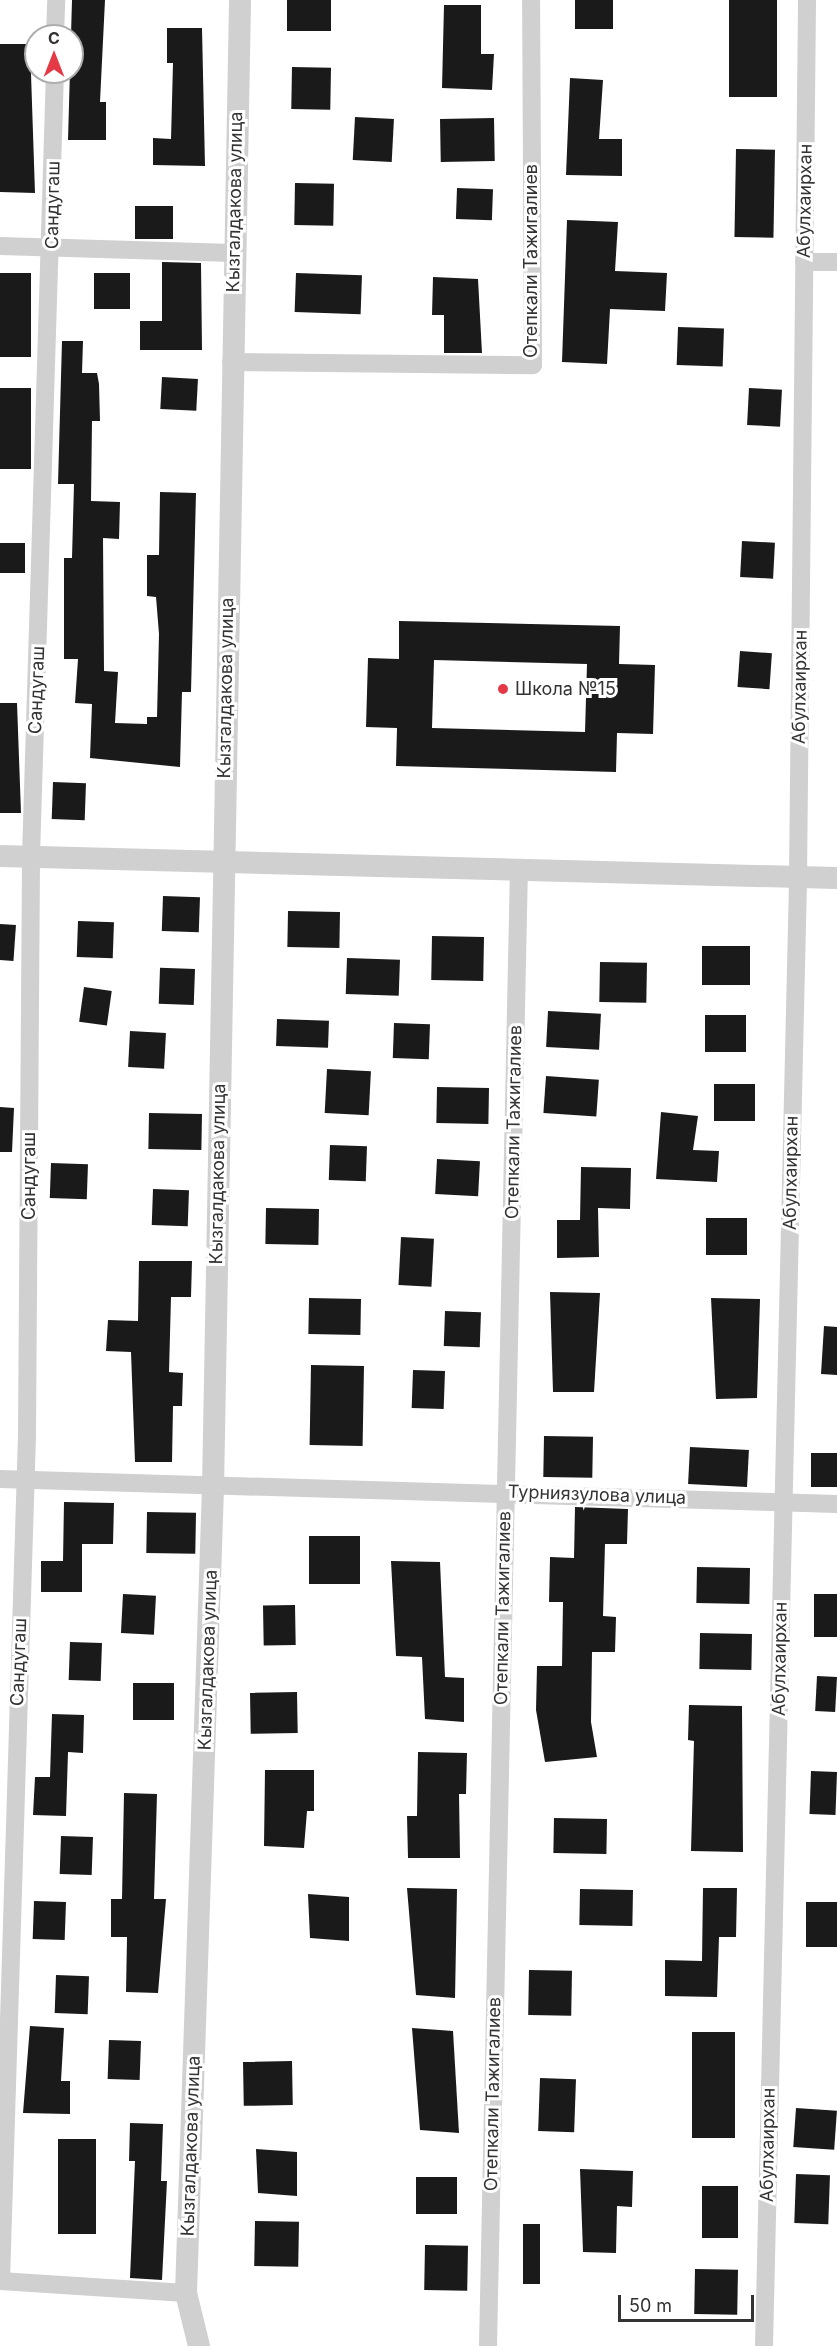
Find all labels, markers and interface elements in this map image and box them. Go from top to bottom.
north arrow [24,24,84,84]
text: С [48,28,60,48]
street label: Кызгалдакова улица [223,111,247,293]
street label: Абулхаирхан [793,144,817,258]
street label: Сандугаш [41,161,65,249]
street label: Отепкали Тажигалиев [520,164,542,358]
street label: Кызгалдакова улица [214,597,238,779]
street label: Абулхаирхан [788,630,812,744]
street label: Сандугаш [25,646,49,734]
place label: Школа №15 [515,678,616,700]
marker: Школа №15 [496,682,510,696]
street label: Отепкали Тажигалиев [502,1025,526,1219]
street label: Кызгалдакова улица [206,1083,230,1265]
street label: Абулхаирхан [779,1116,803,1230]
street label: Сандугаш [18,1132,40,1220]
street label: Турниязулова улица [507,1481,687,1509]
street label: Отепкали Тажигалиев [491,1511,515,1705]
street label: Кызгалдакова улица [194,1569,222,1751]
street label: Абулхаирхан [768,1602,792,1716]
street label: Сандугаш [7,1618,31,1706]
street label: Отепкали Тажигалиев [481,1997,505,2191]
street label: Кызгалдакова улица [177,2055,205,2237]
street label: Абулхаирхан [756,2088,780,2202]
scale bar [621,2283,758,2321]
text: 50 m [629,2295,672,2316]

